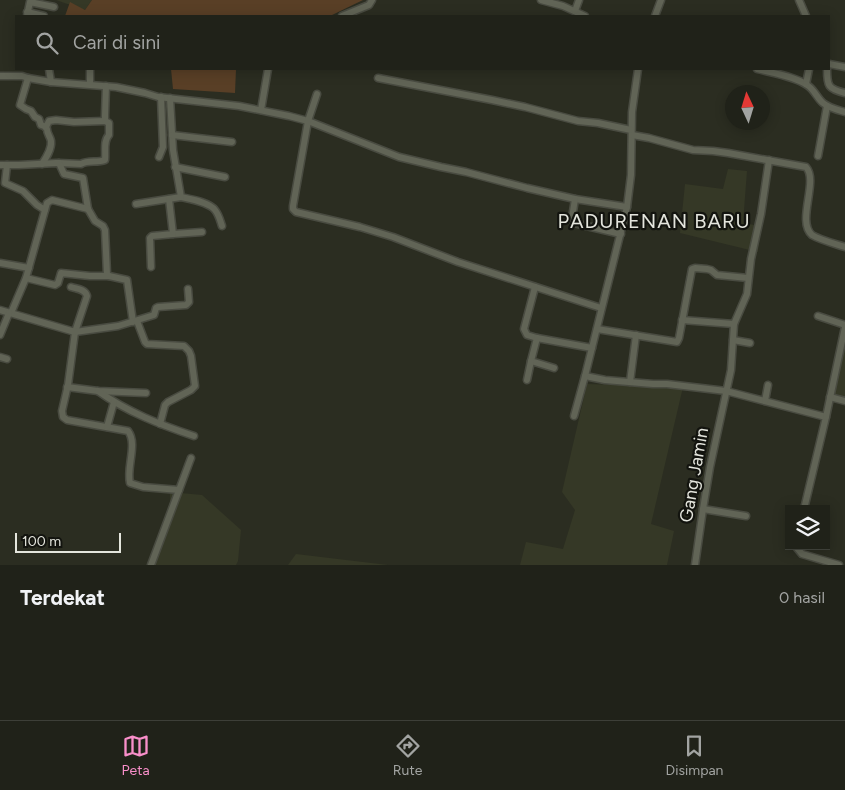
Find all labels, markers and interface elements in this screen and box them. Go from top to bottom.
search box [15,15,830,70]
icon: search [33,29,61,57]
text: Cari di sini [73,31,160,54]
north arrow [725,85,770,130]
district label: PADURENAN BARU [557,209,751,233]
street label: Gang Jamin [675,426,713,524]
map controls [785,505,830,550]
button: layers [785,505,830,550]
scale bar [15,530,121,553]
text: 100 m [22,533,61,550]
text: Terdekat [20,585,105,610]
text: 0 hasil [779,588,825,607]
tab: Peta [122,732,150,779]
tab: Rute [393,732,422,779]
tab: Disimpan [666,732,723,779]

